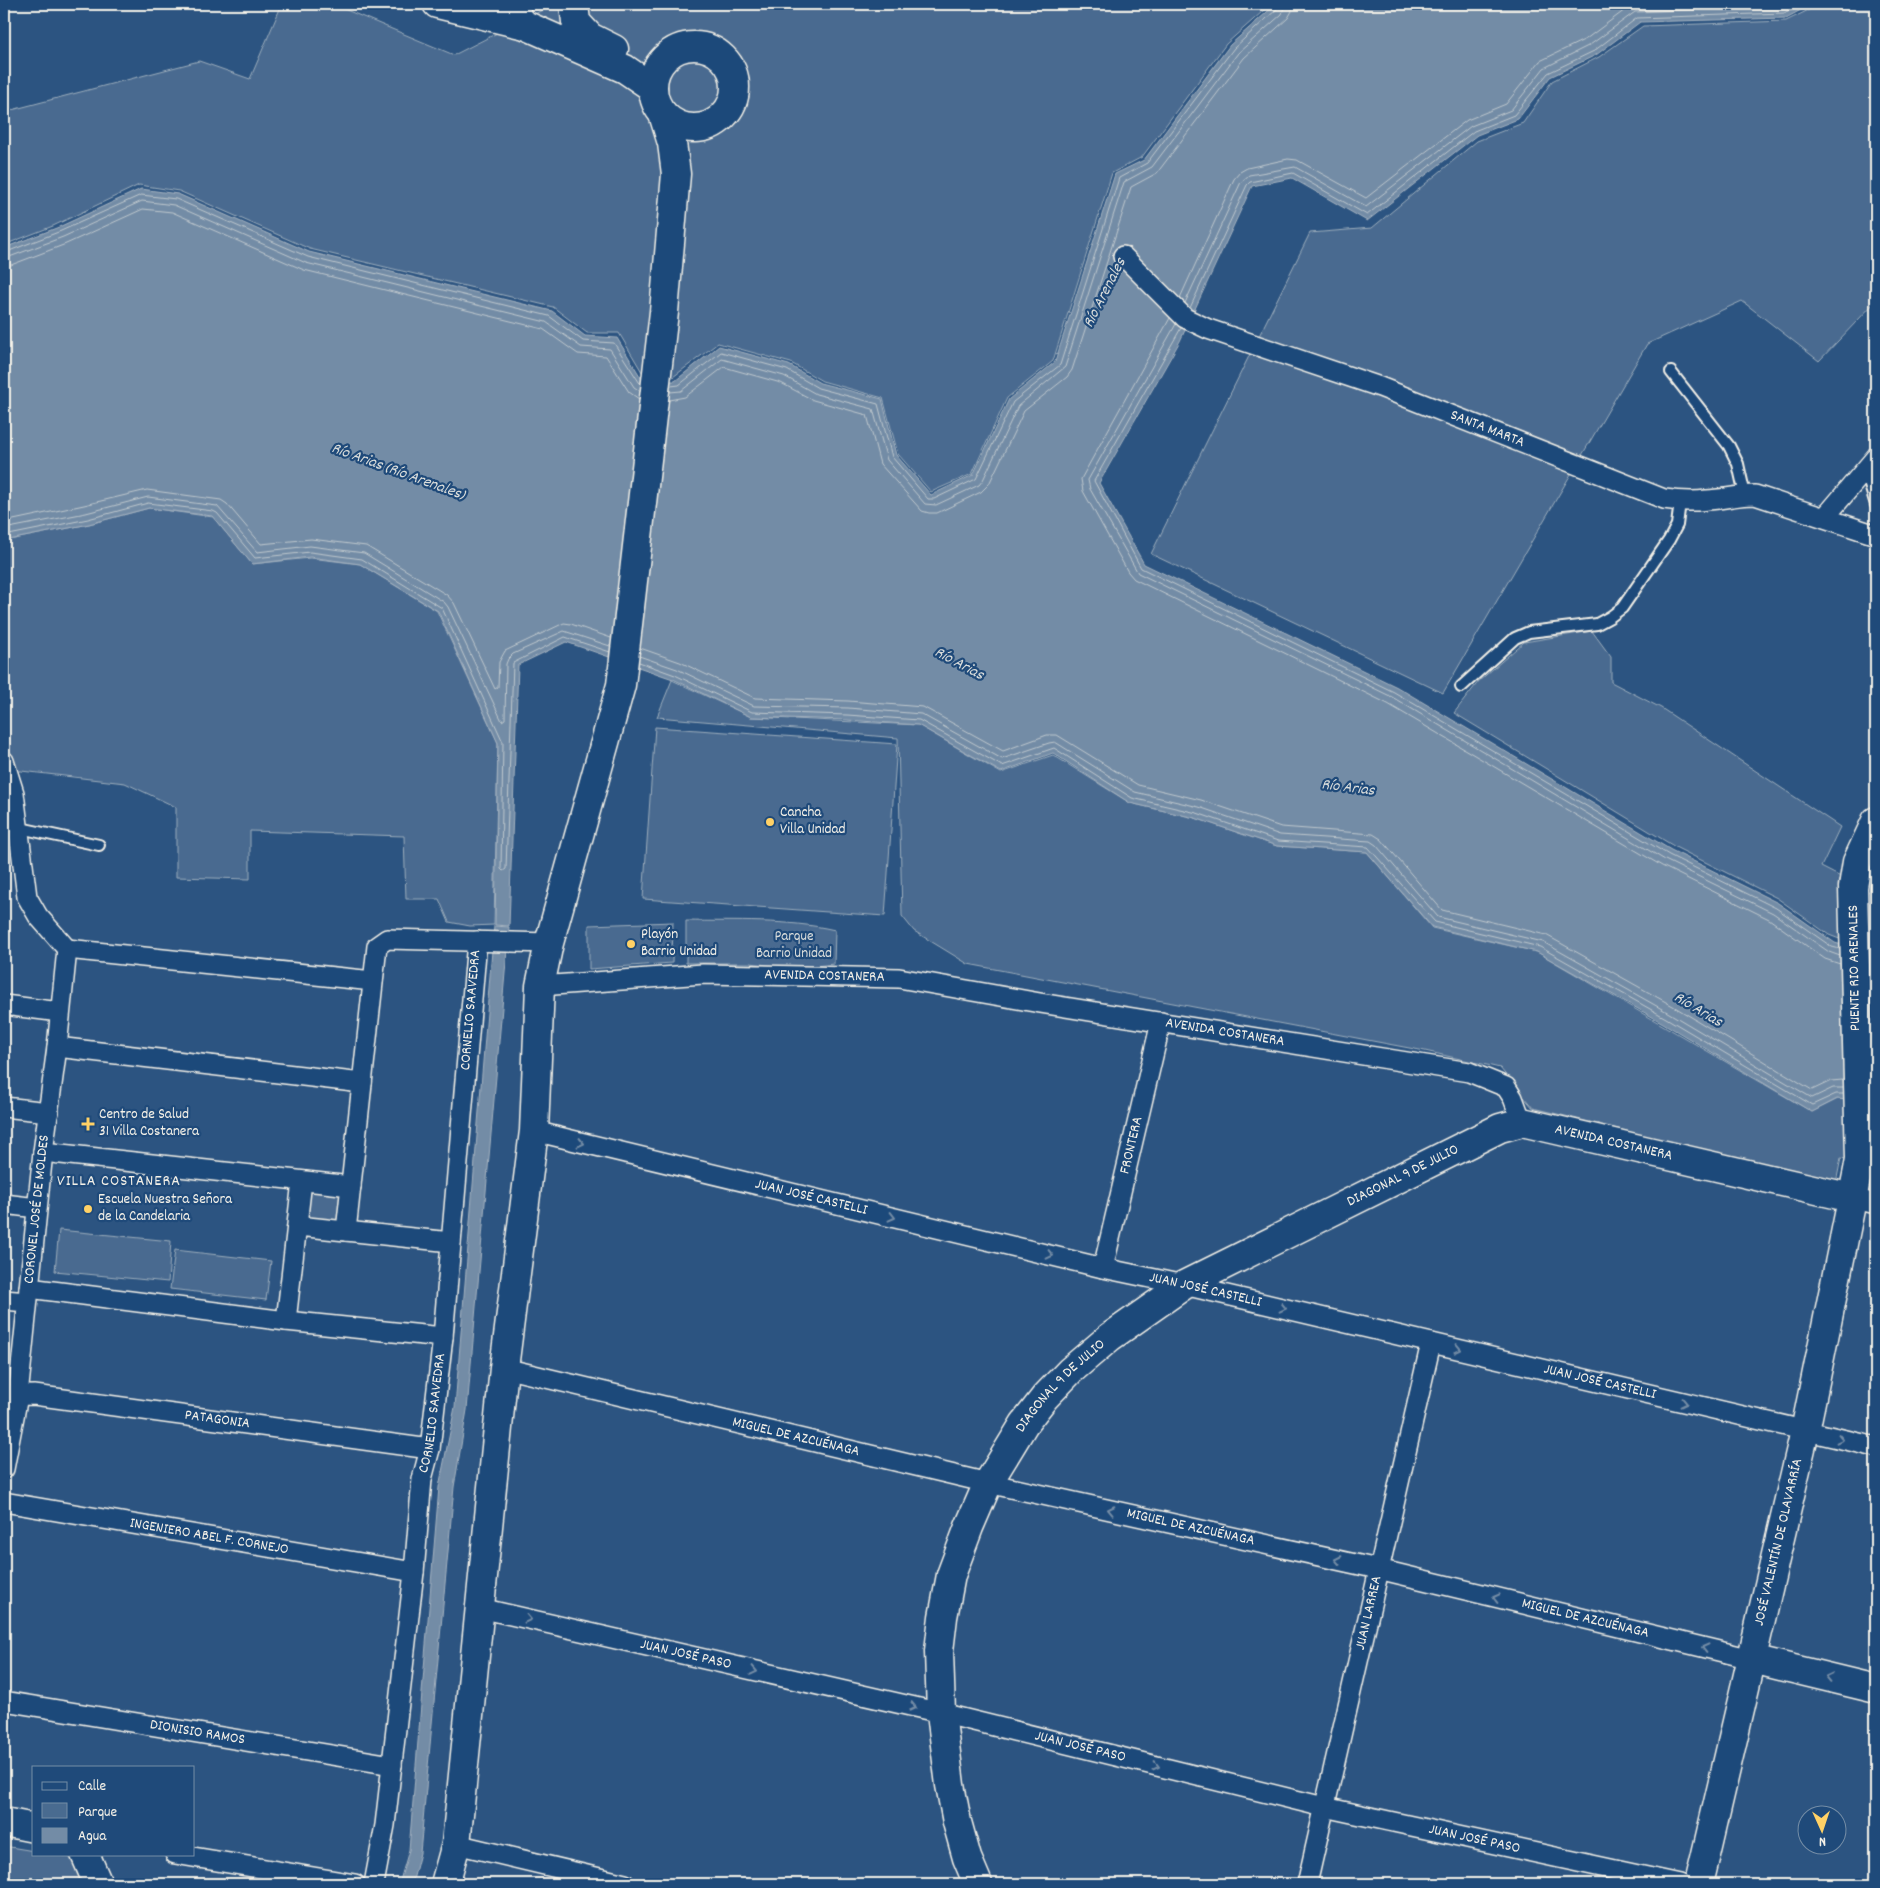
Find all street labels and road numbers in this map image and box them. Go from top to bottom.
street label: SANTA MARTA [1447,405,1528,454]
street label: PUENTE RIO ARENALES [1843,905,1867,1031]
street label: CORNELIO SAAVEDRA [455,949,487,1071]
street label: AVENIDA COSTANERA [764,964,885,989]
street label: AVENIDA COSTANERA [1164,1012,1286,1053]
street label: FRONTERA [1115,1114,1149,1176]
street label: AVENIDA COSTANERA [1552,1119,1675,1167]
street label: CORONEL JOSÉ DE MOLDES [19,1134,56,1285]
street label: DIAGONAL 9 DE JULIO [1343,1139,1463,1213]
street label: JUAN JOSÉ CASTELLI [753,1174,870,1222]
street label: JUAN JOSÉ CASTELLI [1147,1267,1264,1314]
street label: DIAGONAL 9 DE JULIO [1010,1334,1111,1437]
street label: CORNELIO SAAVEDRA [413,1352,452,1475]
street label: JUAN JOSÉ CASTELLI [1541,1359,1658,1406]
street label: PATAGONIA [183,1405,251,1435]
street label: MIGUEL DE AZCUÉNAGA [730,1412,862,1463]
street label: JOSÉ VALENTÍN DE OLAVARRÍA [1749,1456,1809,1628]
street label: MIGUEL DE AZCUÉNAGA [1125,1503,1257,1552]
street label: INGENIERO ABEL F. CORNEJO [128,1513,290,1561]
street label: JUAN LARREA [1350,1574,1388,1652]
street label: MIGUEL DE AZCUÉNAGA [1519,1593,1651,1645]
street label: JUAN JOSÉ PASO [638,1634,734,1676]
street label: DIONISIO RAMOS [148,1714,247,1752]
street label: JUAN JOSÉ PASO [1032,1725,1128,1769]
street label: JUAN JOSÉ PASO [1427,1819,1522,1860]

